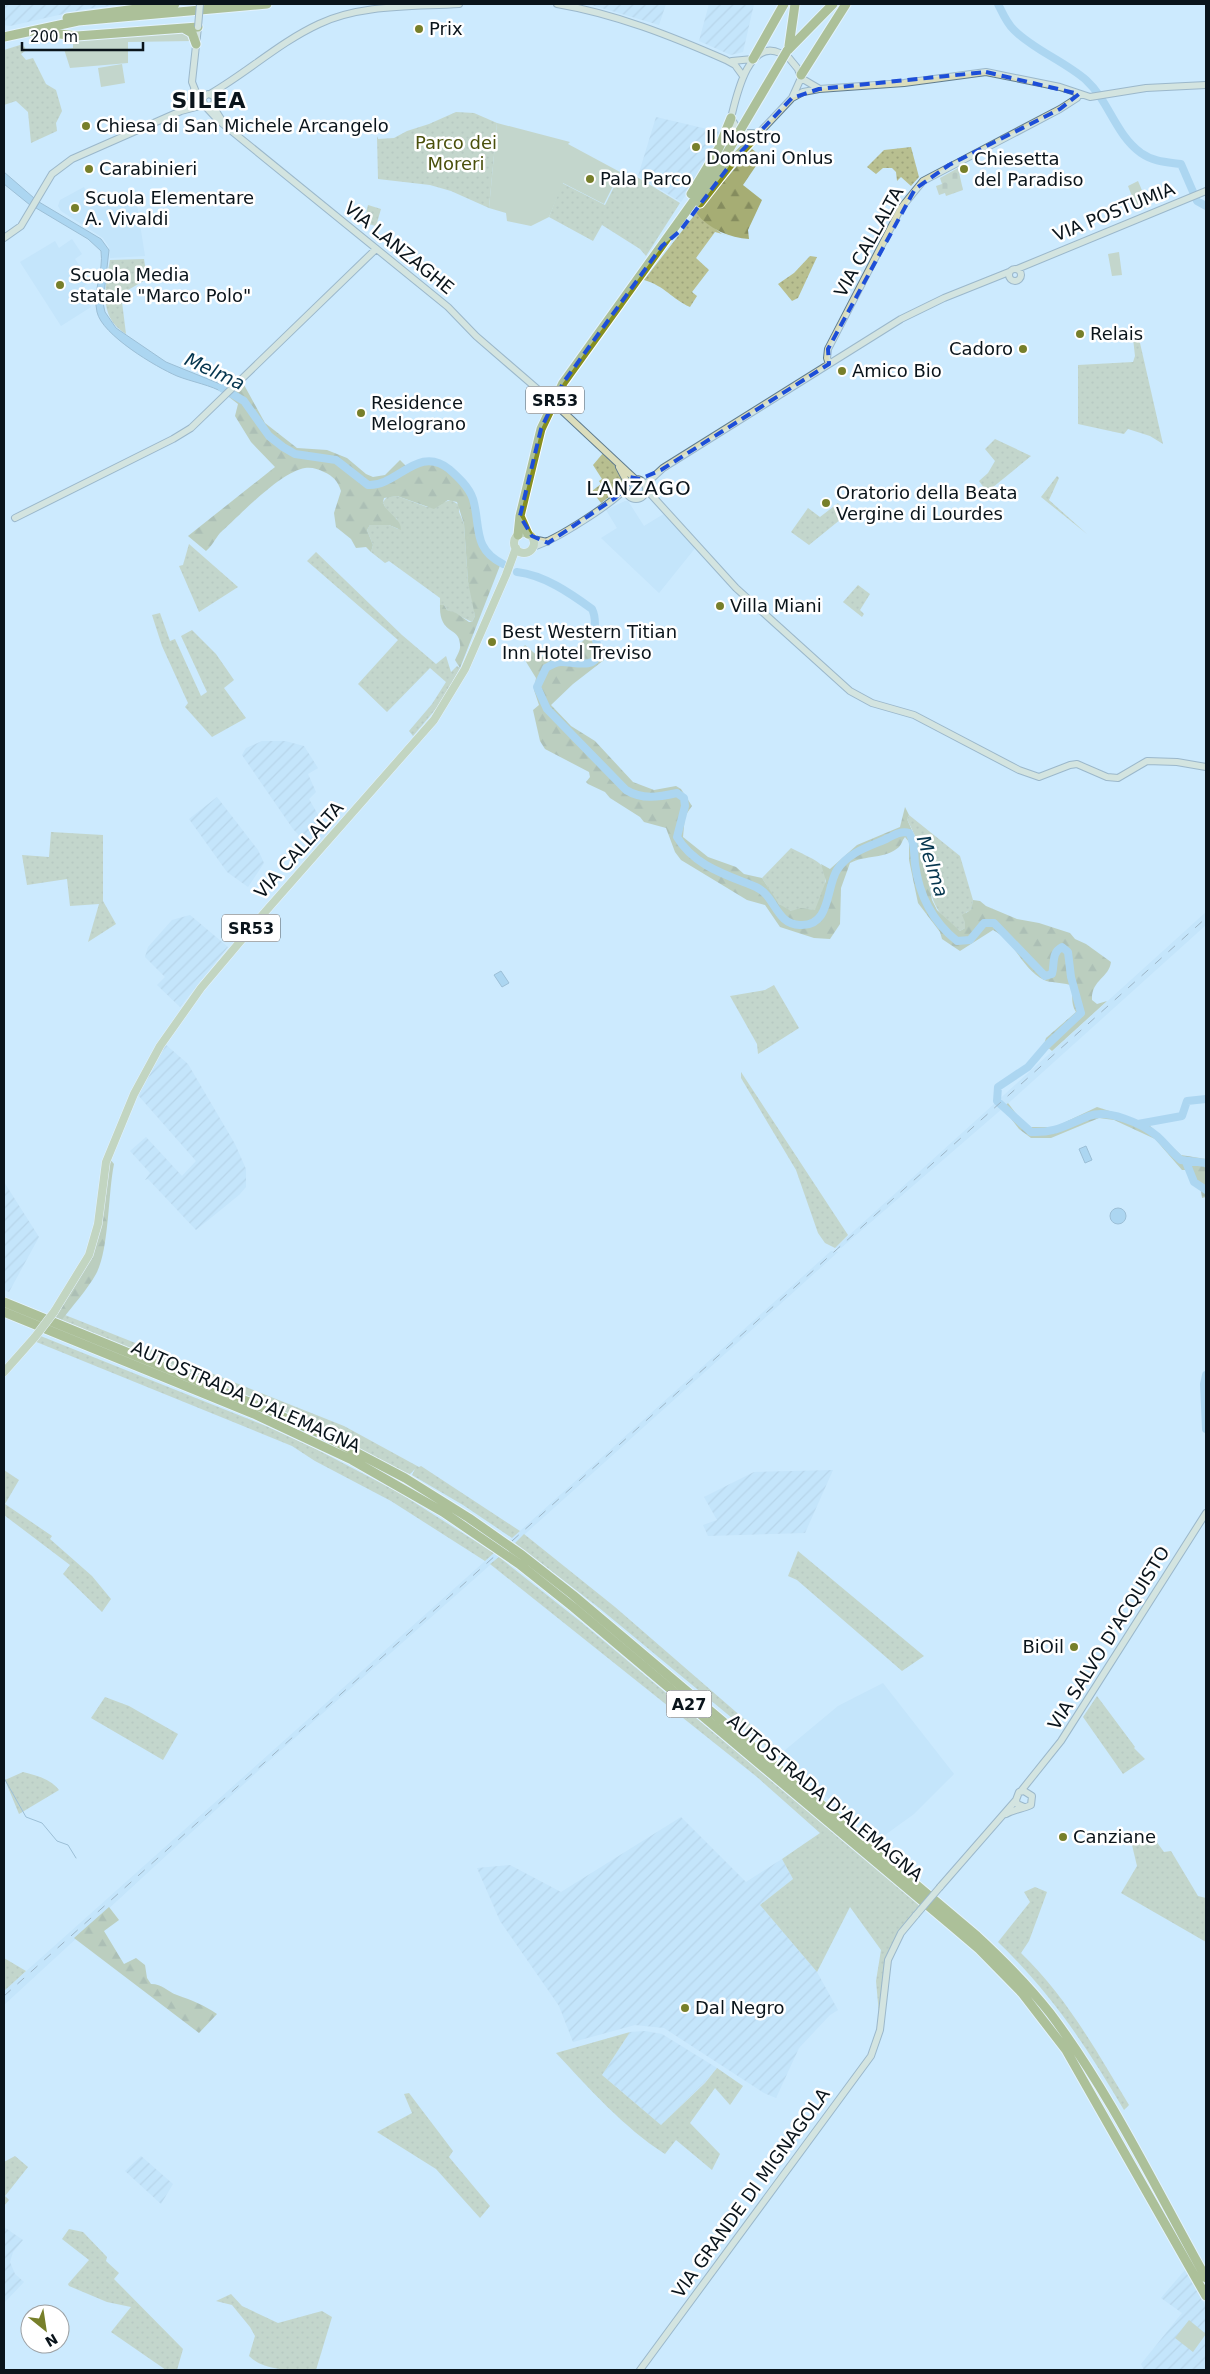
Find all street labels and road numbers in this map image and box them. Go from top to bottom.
street label: VIA POSTUMIA [1050,177,1178,246]
street label: VIA CALLALTA [830,182,908,301]
street label: VIA LANZAGHE [340,197,458,298]
road number: SR53 [526,386,584,414]
street label: VIA CALLALTA [250,797,348,902]
road number: SR53 [222,914,280,941]
street label: AUTOSTRADA D'ALEMAGNA [128,1336,365,1457]
street label: VIA SALVO D'ACQUISTO [1043,1542,1174,1733]
road number: A27 [666,1690,712,1718]
street label: AUTOSTRADA D'ALEMAGNA [723,1710,928,1886]
street label: VIA GRANDE DI MIGNAGOLA [667,2083,834,2302]

